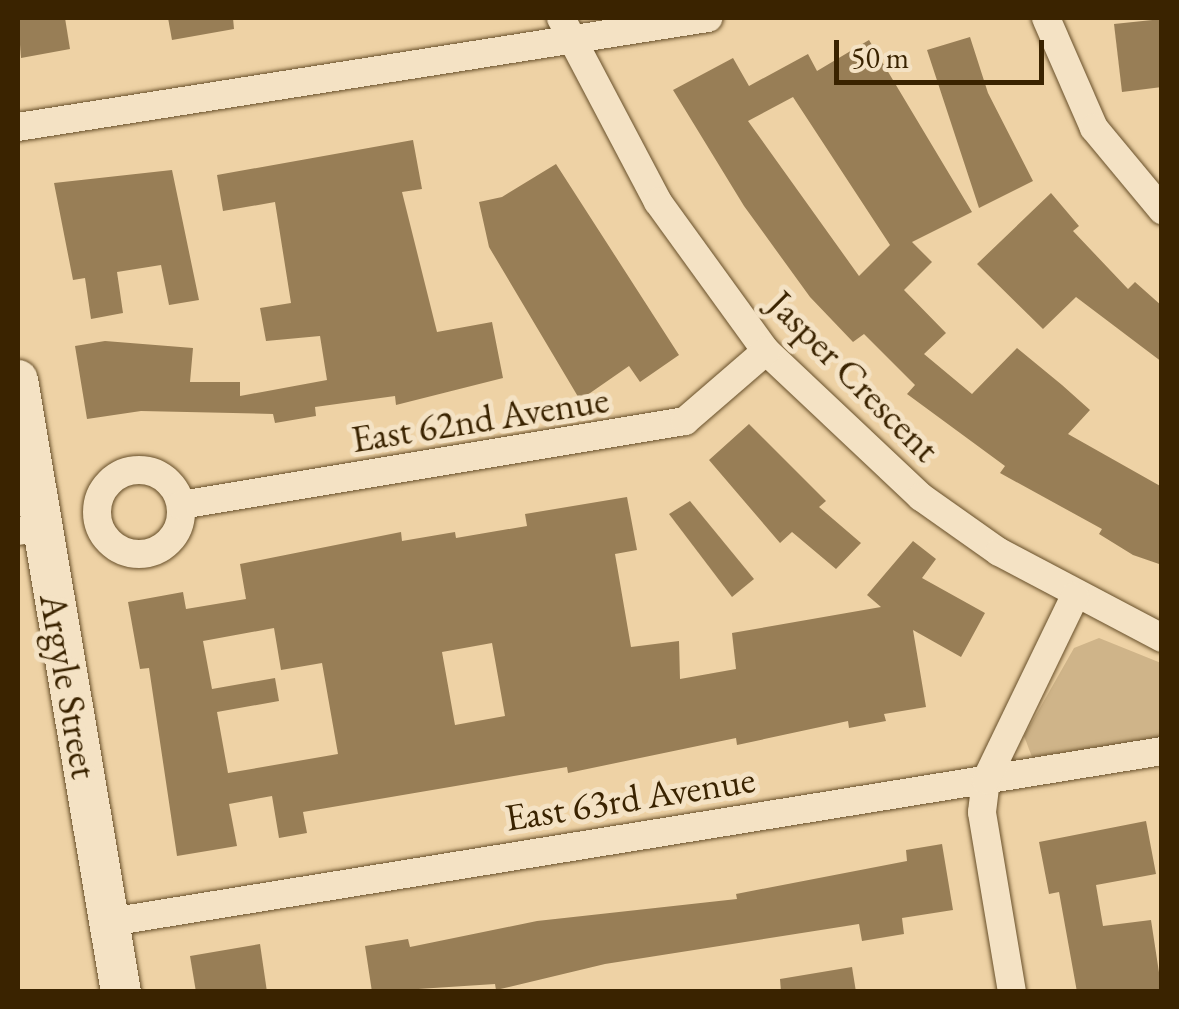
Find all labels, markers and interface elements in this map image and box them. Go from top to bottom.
scale bar [839,20,1049,82]
text: 50 m [851,38,909,77]
street label: Jasper Crescent [759,281,949,471]
street label: East 62nd Avenue [348,376,612,462]
street label: Argyle Street [30,590,108,782]
street label: East 63rd Avenue [502,756,758,840]

